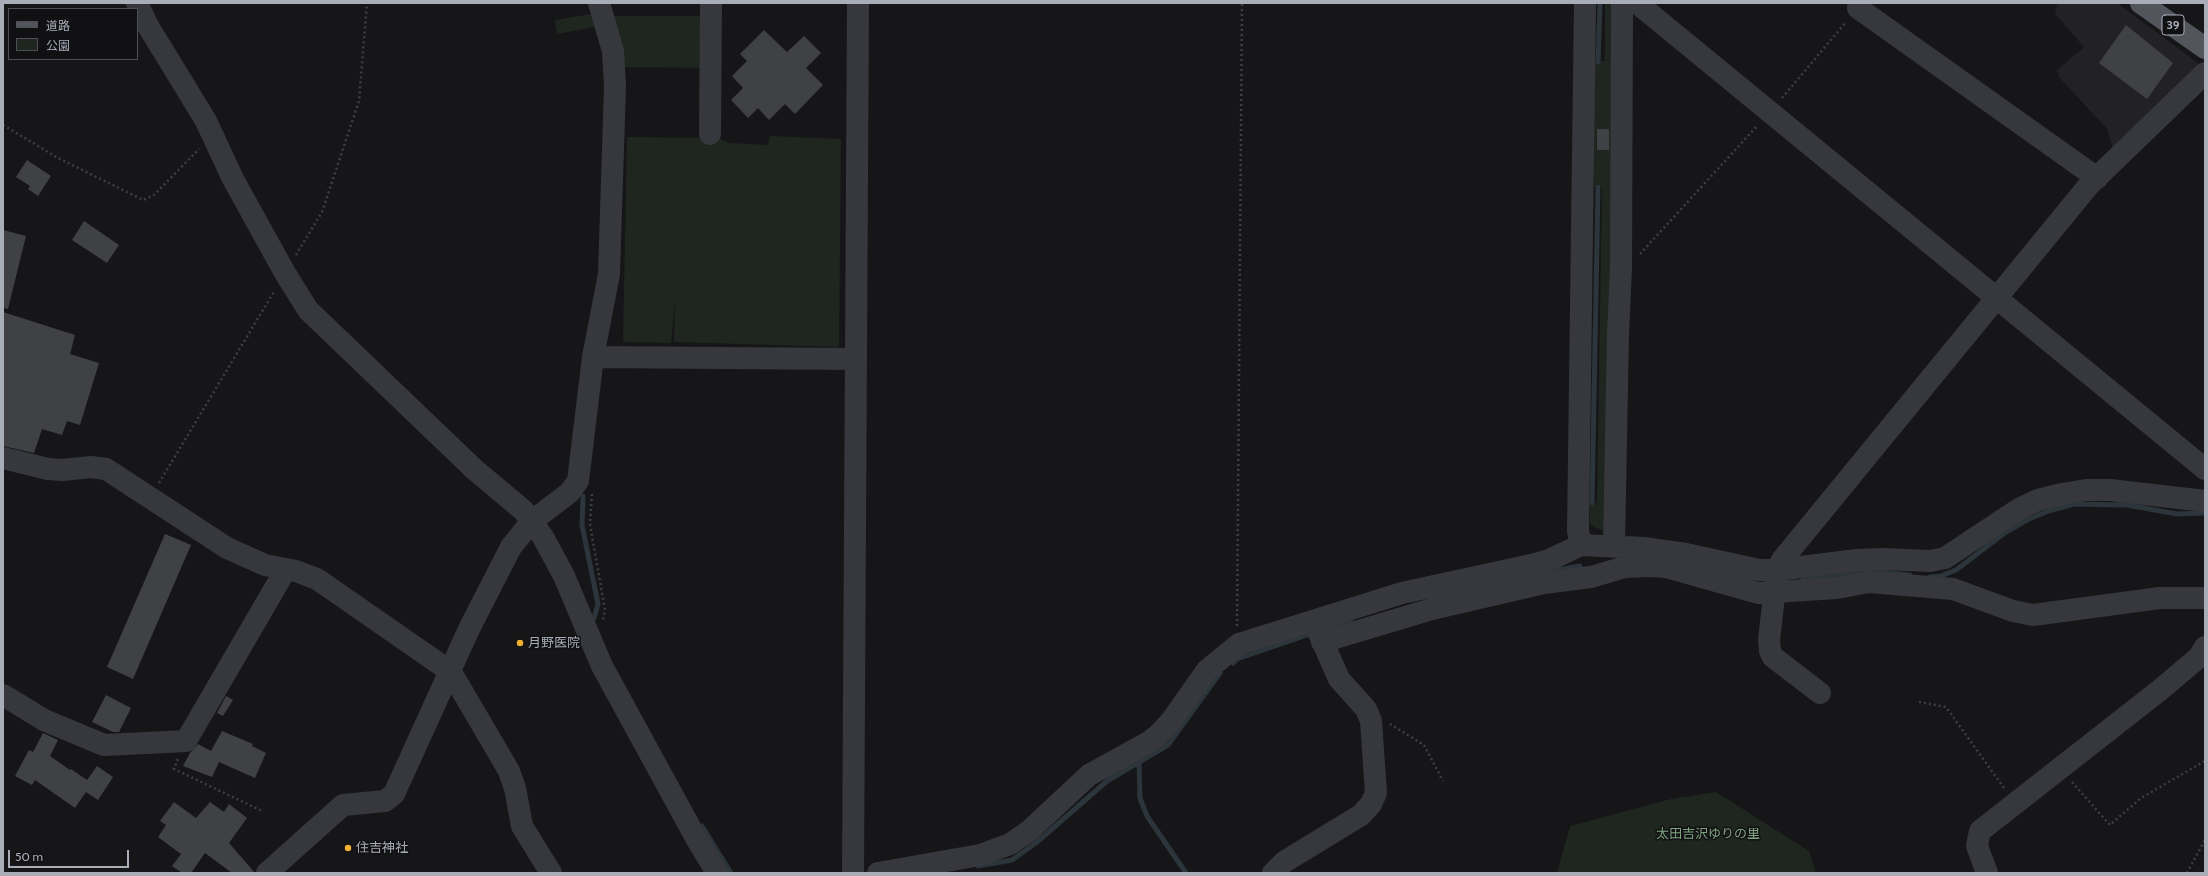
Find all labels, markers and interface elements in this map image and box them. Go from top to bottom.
legend [8,8,138,60]
road number: 39 [2162,15,2184,35]
text: 道路 [46,18,70,33]
text: 公園 [46,38,70,53]
place label: 月野医院 [528,635,580,651]
marker: 月野医院 [515,638,525,648]
park label: 太田吉沢ゆりの里 [1656,826,1760,842]
place label: 住吉神社 [356,840,408,856]
scale bar [10,842,131,868]
marker: 住吉神社 [343,843,353,853]
text: 50 m [15,849,43,864]

